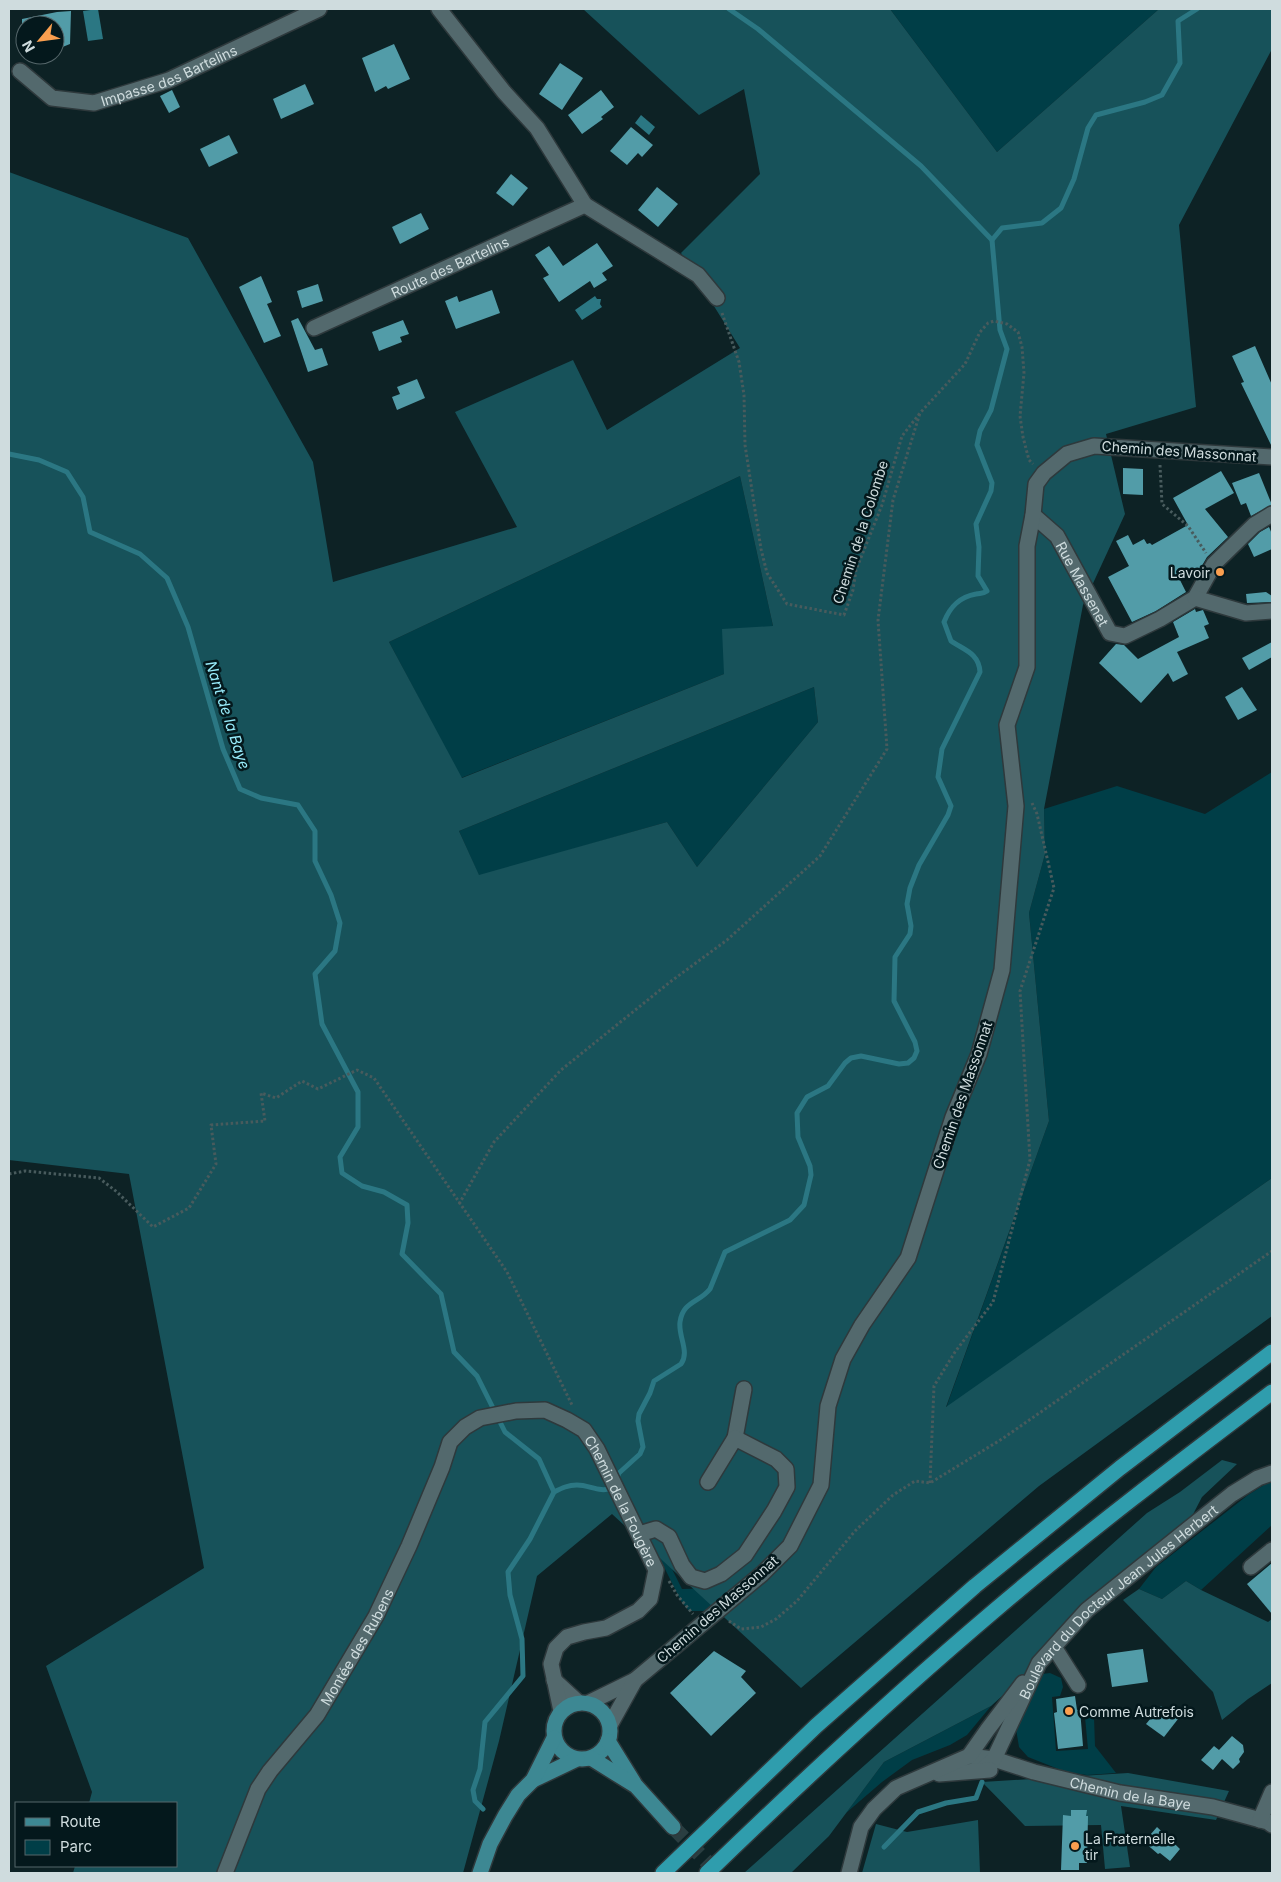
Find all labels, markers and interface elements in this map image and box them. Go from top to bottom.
north arrow [15,15,65,65]
text: N [18,38,38,55]
street label: Impasse des Bartelins [98,41,240,109]
street label: Route des Bartelins [388,232,511,301]
street label: Chemin des Massonnat [1101,437,1257,465]
street label: Chemin de la Colombe [829,458,891,606]
street label: Rue Massenet [1053,538,1113,629]
place label: Lavoir [1170,564,1210,581]
marker: Lavoir [1214,566,1226,578]
water label: Nant de la Baye [201,658,255,772]
street label: Chemin des Massonnat [929,1018,995,1171]
street label: Chemin de la Fougère [581,1432,661,1569]
street label: Boulevard du Docteur Jean Jules Herbert [1015,1500,1221,1701]
street label: Chemin des Massonnat [653,1551,781,1666]
street label: Montée des Rubens [316,1586,396,1708]
place label: Comme Autrefois [1079,1703,1194,1720]
marker: Comme Autrefois [1063,1705,1075,1717]
street label: Chemin de la Baye [1068,1773,1192,1812]
legend [15,1802,178,1867]
text: Route [60,1812,101,1831]
place label: La Fraternelle tir [1085,1830,1175,1863]
text: Parc [60,1837,92,1856]
marker: La Fraternelle tir [1069,1840,1081,1852]

